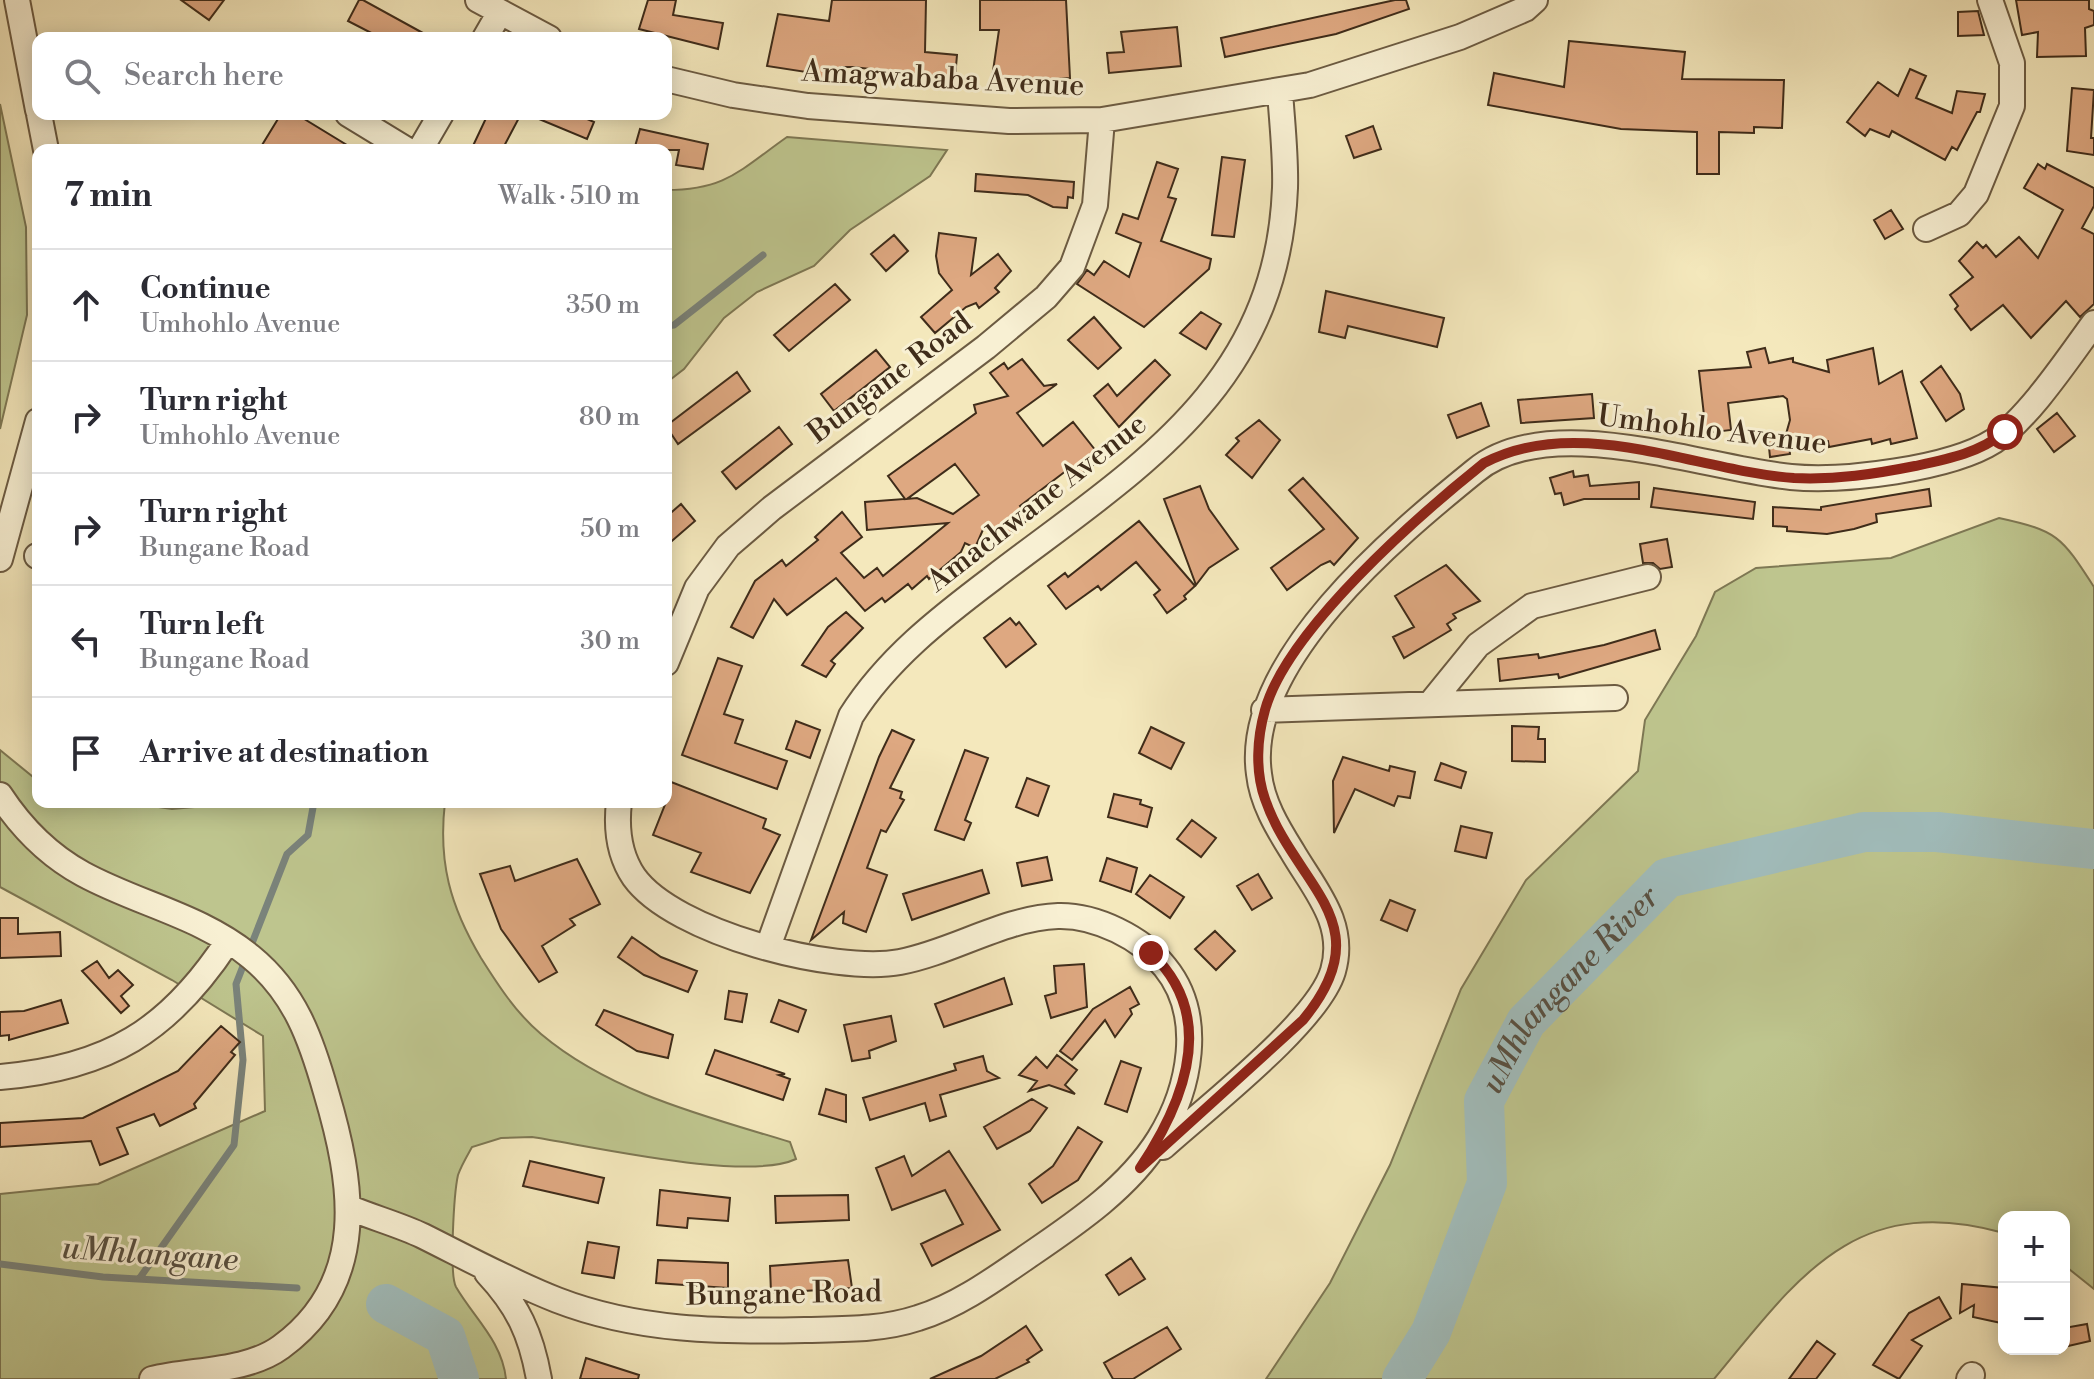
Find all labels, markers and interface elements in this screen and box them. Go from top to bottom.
search box [32,32,672,120]
street label: Amagwababa Avenue [800,53,1085,105]
icon: search [60,54,104,98]
text: Search here [124,57,284,95]
text: 7 min [64,175,152,217]
text: Walk · 510 m [499,180,640,212]
text: Continue [140,270,271,308]
icon: ahead [64,283,108,327]
text: 350 m [566,289,640,321]
street label: Bungane Road [800,304,980,453]
text: Umhohlo Avenue [140,308,340,340]
text: Turn right [140,382,287,420]
icon: right [64,395,108,439]
street label: Umhohlo Avenue [1595,397,1829,463]
text: 80 m [579,401,640,433]
street label: Amachwane Avenue [919,405,1155,601]
route start [1987,414,2023,450]
text: Umhohlo Avenue [140,420,340,452]
text: Turn right [140,494,287,532]
icon: right [64,507,108,551]
text: 50 m [580,513,640,545]
text: Bungane Road [140,532,310,564]
text: Turn left [140,606,264,644]
icon: left [64,619,108,663]
text: 30 m [580,625,640,657]
text: Bungane Road [140,644,310,676]
icon: arrive [64,731,108,775]
text: Arrive at destination [140,734,429,772]
water label: uMhlangane River [1472,877,1669,1100]
route end [1133,935,1169,971]
map controls [1998,1211,2070,1355]
button: + [1998,1211,2070,1283]
water label: uMhlangane [61,1228,239,1280]
street label: Bungane Road [685,1273,882,1315]
button: − [1998,1283,2070,1355]

